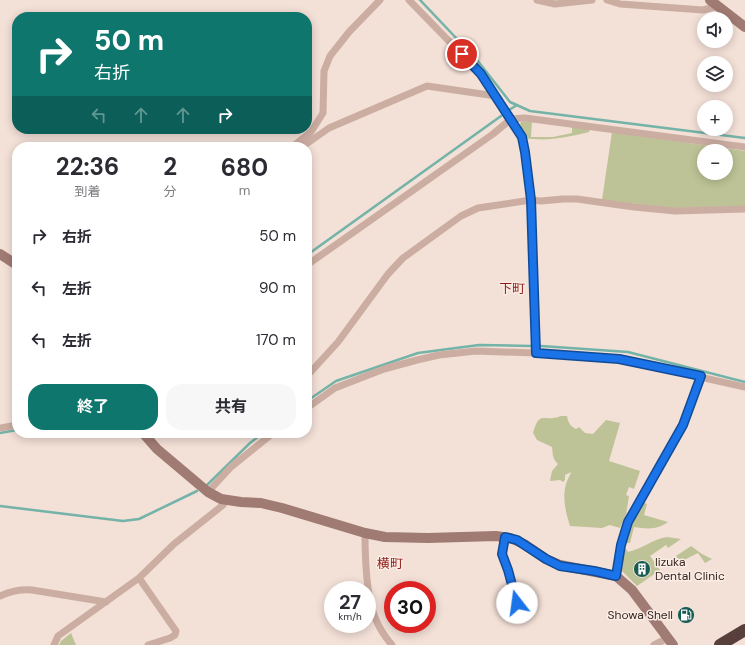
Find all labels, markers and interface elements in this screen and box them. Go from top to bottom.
map controls [697,12,733,180]
button: sound [697,12,733,48]
text: 50 m [94,22,164,59]
icon: right [28,28,80,80]
pin [445,37,479,71]
icon: arrive [451,43,473,65]
button: layers [697,56,733,92]
text: 右折 [94,61,130,85]
button: + [697,100,733,136]
icon: left [88,104,110,126]
icon: ahead [130,104,152,126]
icon: ahead [172,104,194,126]
icon: right [214,104,236,126]
button: − [697,144,733,180]
text: 22:36 [56,151,119,182]
text: 2 [163,151,177,182]
text: 680 [221,152,268,183]
text: m [239,182,250,199]
text: 到着 [75,183,101,200]
text: 分 [164,183,177,200]
icon: right [28,225,50,247]
text: 50 m [259,226,296,246]
text: 右折 [62,227,92,247]
icon: left [28,277,50,299]
text: 90 m [259,278,296,298]
text: 左折 [62,279,92,299]
district label: 下町 [499,280,525,297]
icon: left [28,329,50,351]
text: 170 m [256,330,296,350]
text: 左折 [62,331,92,351]
button: 終了 [28,384,158,430]
button: 共有 [166,384,296,430]
place label: Iizuka Dental Clinic [655,554,725,584]
district label: 横町 [377,555,403,572]
building icon: Iizuka Dental Clinic [632,559,652,579]
speed limit sign: 30 [384,581,436,633]
position arrow [496,582,538,624]
text: 27 [339,589,361,615]
fuel station icon: Showa Shell [676,605,696,625]
place label: Showa Shell [608,607,673,623]
text: km/h [338,610,362,623]

